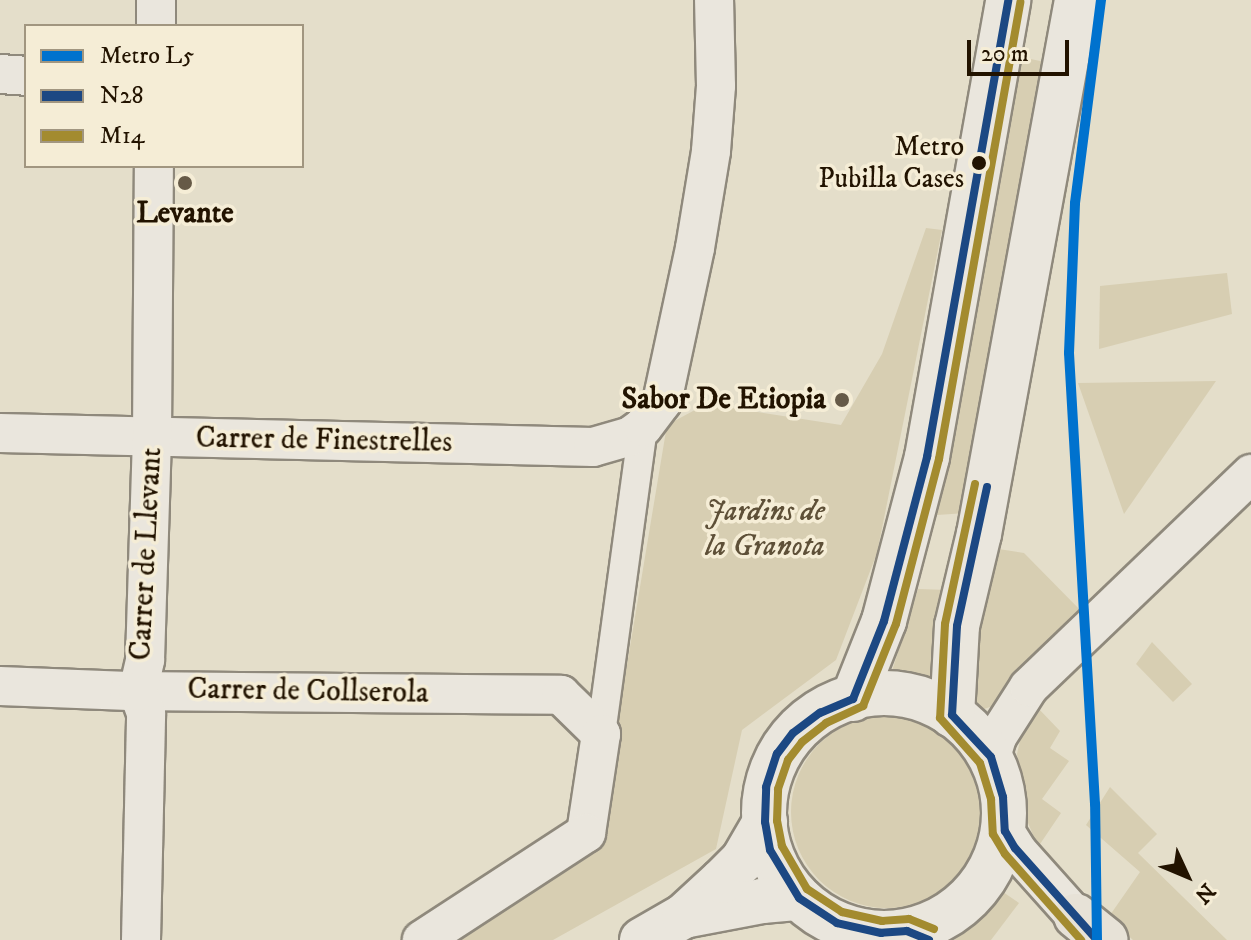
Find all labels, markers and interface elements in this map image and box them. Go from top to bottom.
legend [24,24,304,168]
scale bar [971,24,1073,74]
text: 20 m [981,39,1029,69]
text: Metro L5 [100,41,194,71]
text: N28 [100,81,144,111]
text: M14 [100,121,145,151]
place label: Metro Pubilla Cases [818,130,964,196]
marker: Metro Pubilla Cases [971,155,987,171]
marker: Levante [176,174,194,192]
place label: Levante [136,196,234,232]
place label: Sabor De Etiopia [621,382,826,418]
marker: Sabor De Etiopia [833,391,851,409]
street label: Carrer de Finestrelles [195,421,453,461]
street label: Carrer de Llevant [123,447,171,661]
park label: Jardins de la Granota [705,494,825,564]
street label: Carrer de Collserola [187,672,429,712]
north arrow [1147,836,1227,916]
text: N [1189,877,1221,909]

